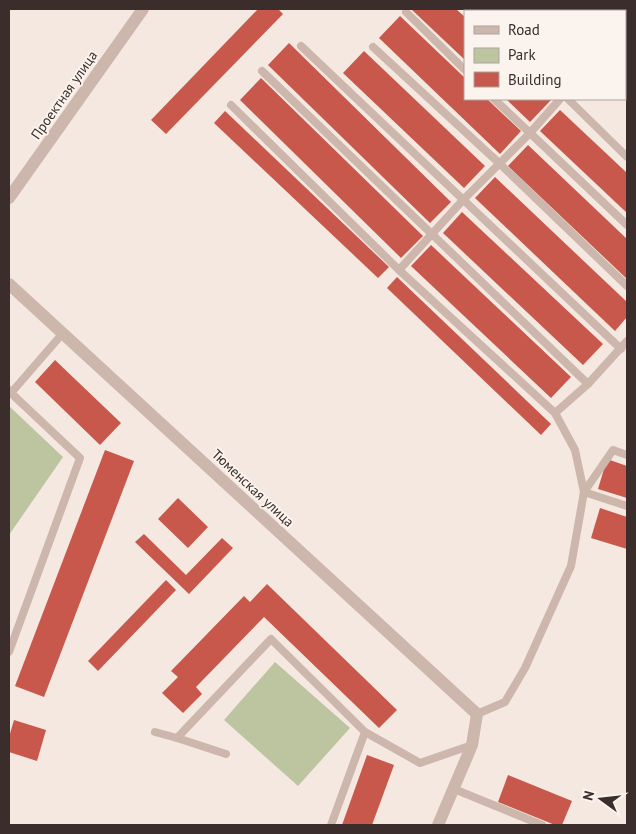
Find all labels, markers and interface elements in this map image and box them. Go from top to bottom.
legend [464,10,626,100]
text: Road [508,20,540,39]
text: Park [508,45,536,64]
street label: Проектная улица [27,47,101,143]
text: Building [508,70,562,89]
street label: Тюменская улица [208,445,298,531]
north arrow [576,774,626,824]
text: N [579,789,598,802]

